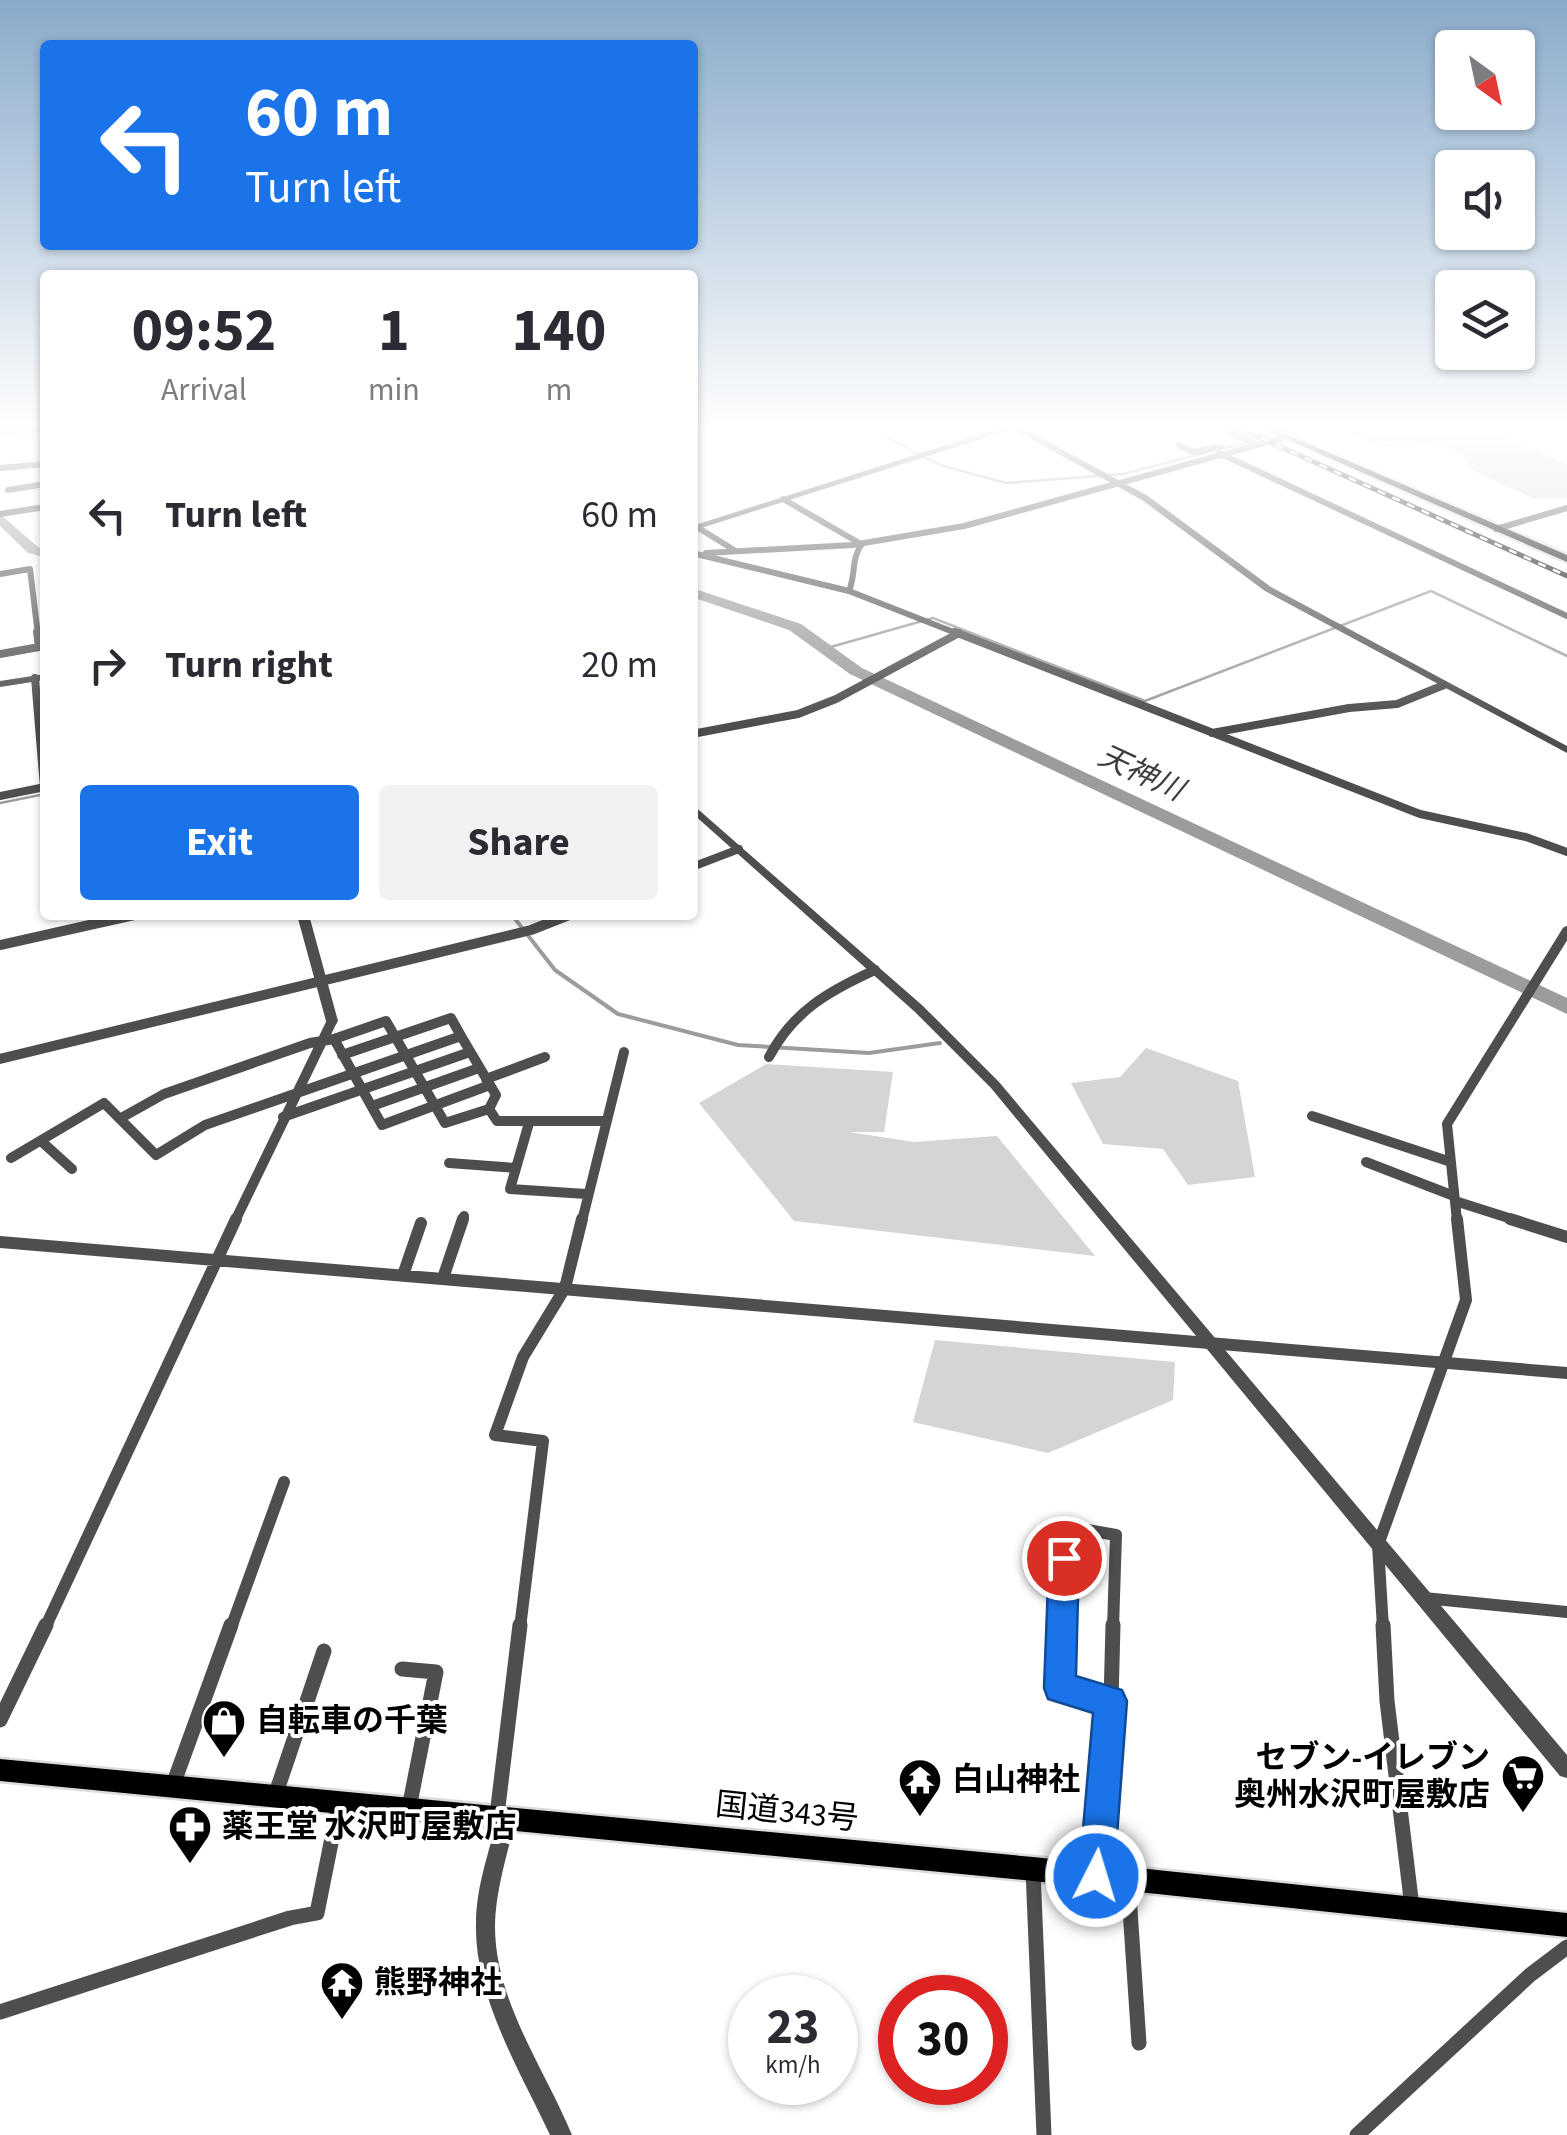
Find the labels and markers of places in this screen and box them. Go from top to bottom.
pin [1022,1516,1107,1601]
shop icon: 自転車の千葉 [201,1698,247,1759]
place label: 自転車の千葉 [256,1698,448,1744]
place label: セブン-イレブン 奥州水沢町屋敷店 [1234,1735,1490,1818]
supermarket icon: セブン-イレブン 奥州水沢町屋敷店 [1500,1753,1546,1814]
temple icon: 白山神社 [897,1757,943,1818]
place label: 白山神社 [952,1757,1080,1803]
pharmacy icon: 薬王堂 水沢町屋敷店 [167,1804,213,1865]
place label: 薬王堂 水沢町屋敷店 [222,1804,516,1850]
temple icon: 熊野神社 [319,1960,365,2021]
place label: 熊野神社 [374,1960,502,2006]

